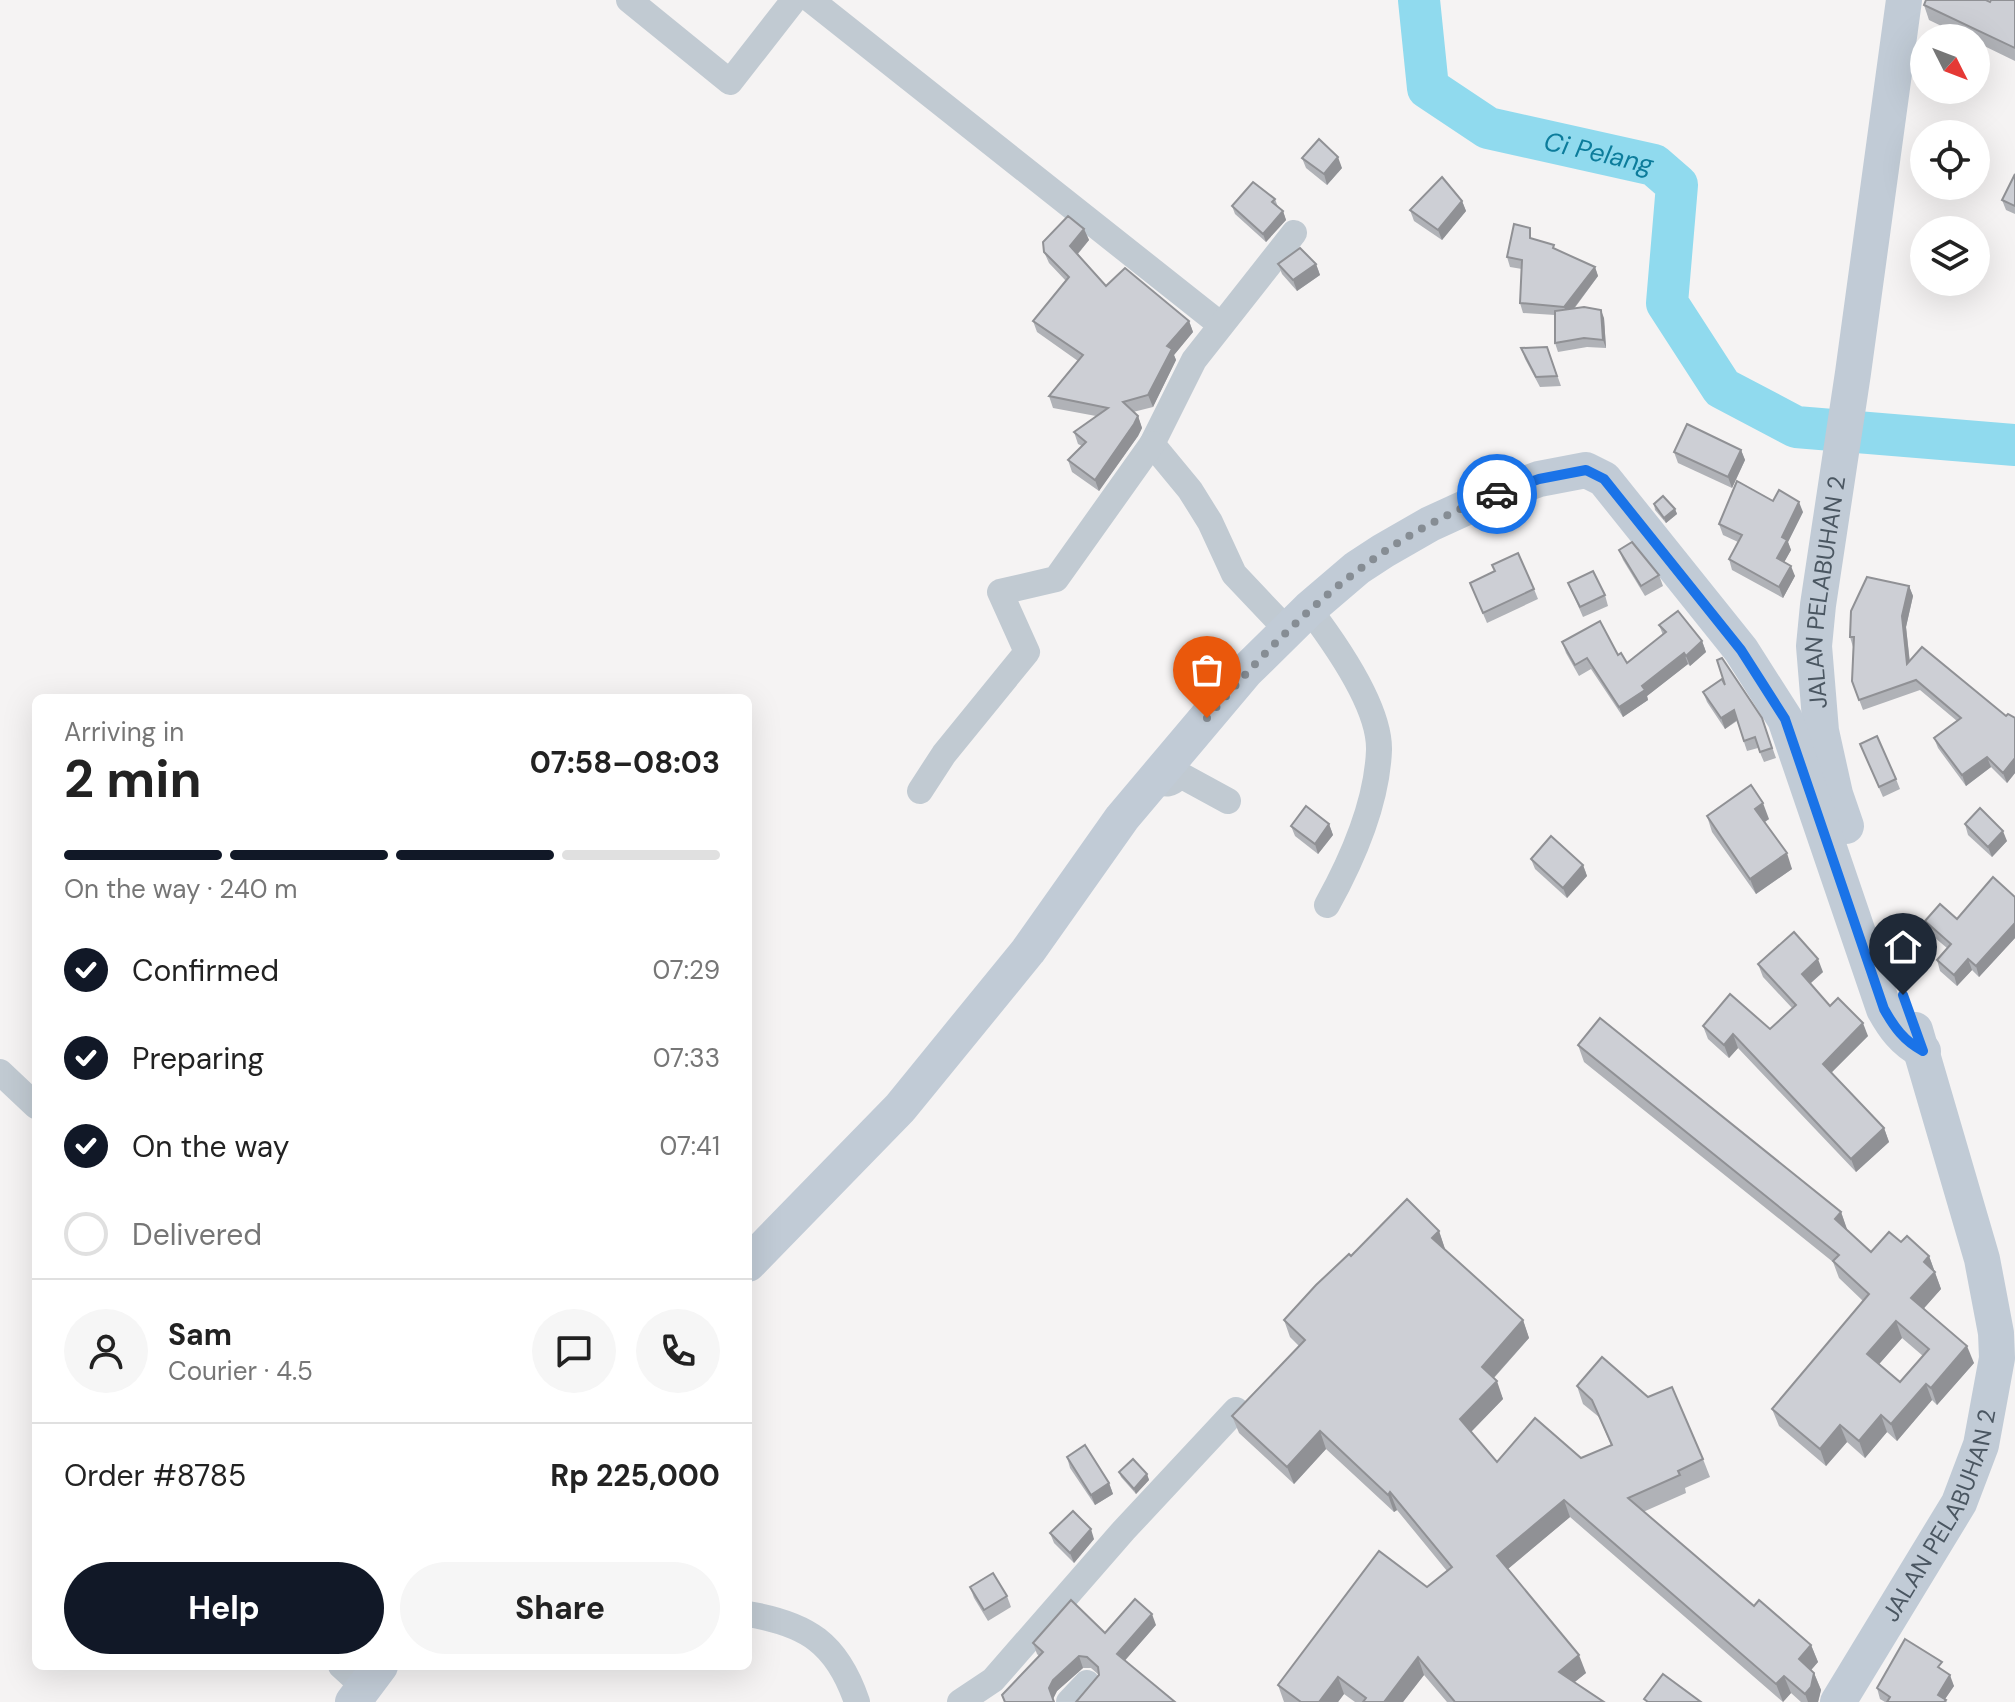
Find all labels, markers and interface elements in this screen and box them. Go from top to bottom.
north arrow [1910,24,1990,104]
map controls [1910,24,1990,296]
button: locate [1910,120,1990,200]
water label: Ci Pelang [1541,124,1657,182]
button: layers [1910,216,1990,296]
courier [1457,454,1537,534]
icon: car [1475,472,1519,516]
street label: JALAN PELABUHAN 2 [1797,474,1852,710]
pin [1173,636,1241,718]
icon: bag [1185,648,1229,692]
text: Arriving in [64,715,184,749]
text: 07:58–08:03 [530,743,720,782]
text: 2 min [64,745,202,813]
text: On the way · 240 m [64,872,298,906]
pin [1869,913,1937,995]
icon: home [1881,925,1925,969]
icon: check [64,948,108,992]
text: Confirmed [132,951,279,990]
text: 07:29 [652,953,720,987]
icon: check [64,1036,108,1080]
text: Preparing [132,1039,264,1078]
text: 07:33 [653,1041,720,1075]
icon: check [64,1124,108,1168]
text: On the way [132,1127,289,1166]
text: 07:41 [660,1129,720,1163]
text: Delivered [132,1215,262,1254]
button: person [64,1309,148,1393]
button: chat [532,1309,616,1393]
button: phone [636,1309,720,1393]
text: Sam [168,1315,232,1354]
text: Courier · 4.5 [168,1354,313,1388]
street label: JALAN PELABUHAN 2 [1875,1407,2002,1627]
text: Order #8785 [64,1456,246,1495]
text: Rp 225,000 [550,1456,720,1495]
button: Help [64,1562,384,1654]
button: Share [400,1562,720,1654]

